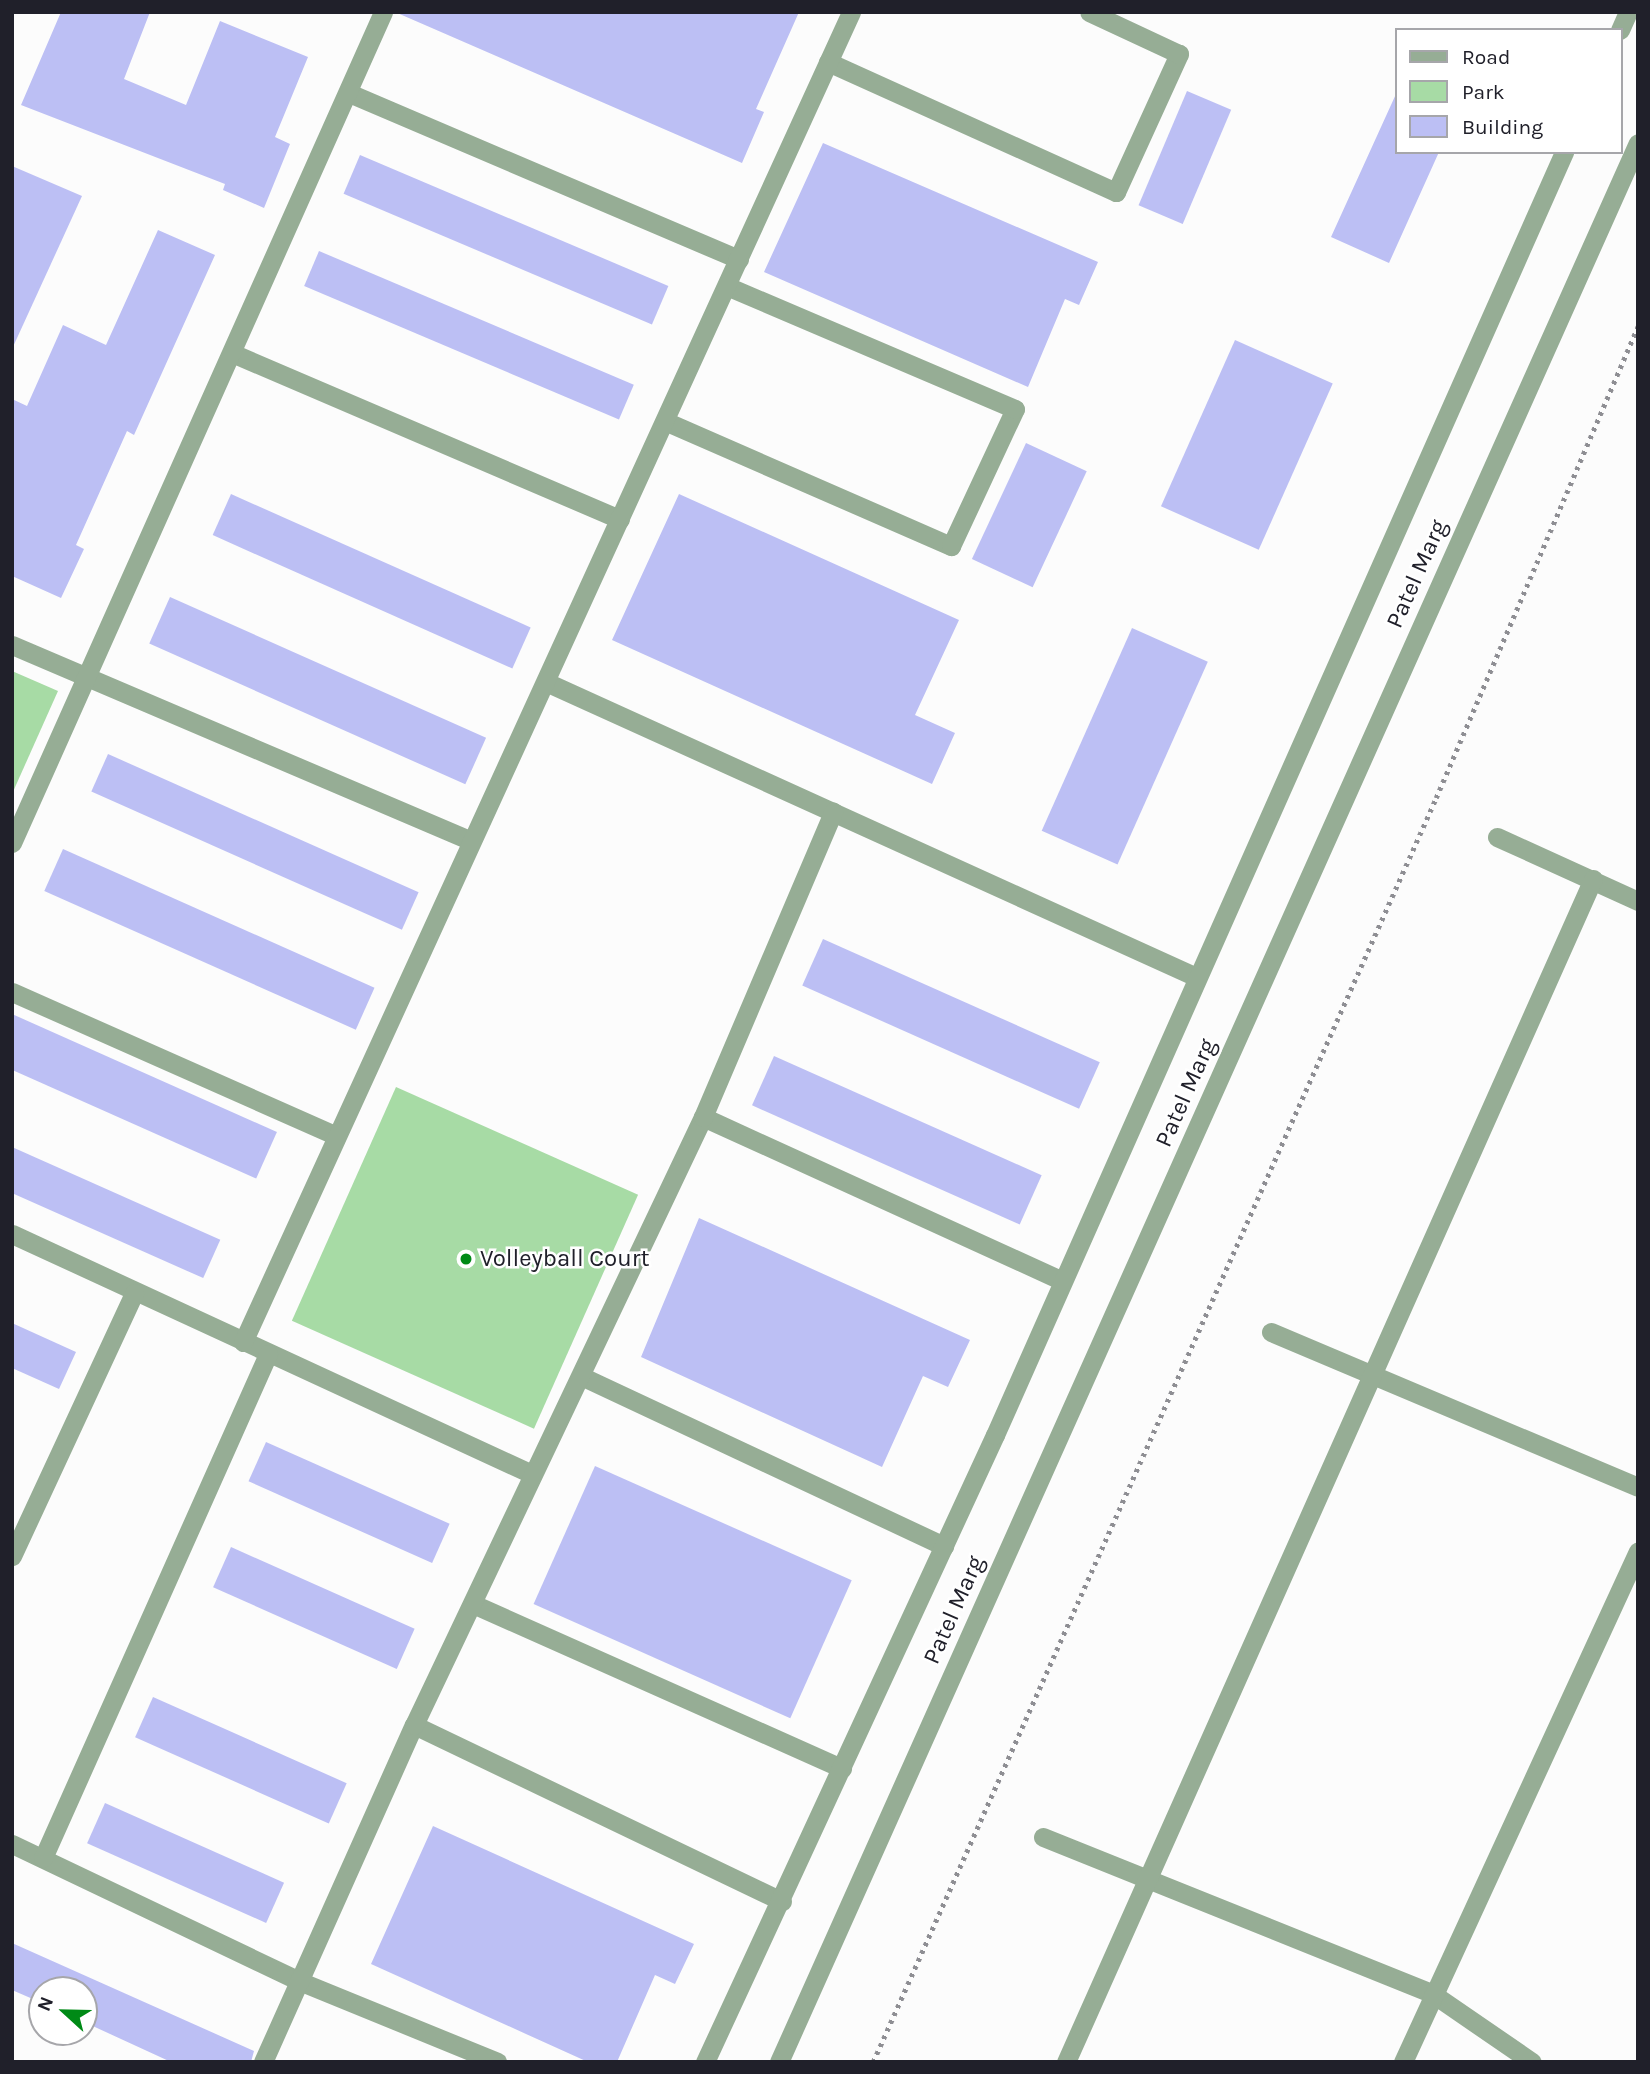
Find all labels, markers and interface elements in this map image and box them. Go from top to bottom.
legend [1394,28,1622,154]
text: Road [1462,45,1510,69]
text: Park [1462,80,1505,104]
text: Building [1462,115,1543,139]
street label: Patel Marg [1380,515,1454,633]
street label: Patel Marg [1149,1034,1223,1152]
place label: Volleyball Court [480,1245,649,1273]
marker: Volleyball Court [458,1251,474,1267]
street label: Patel Marg [917,1551,991,1669]
north arrow [28,1976,98,2046]
text: N [33,1993,58,2014]

